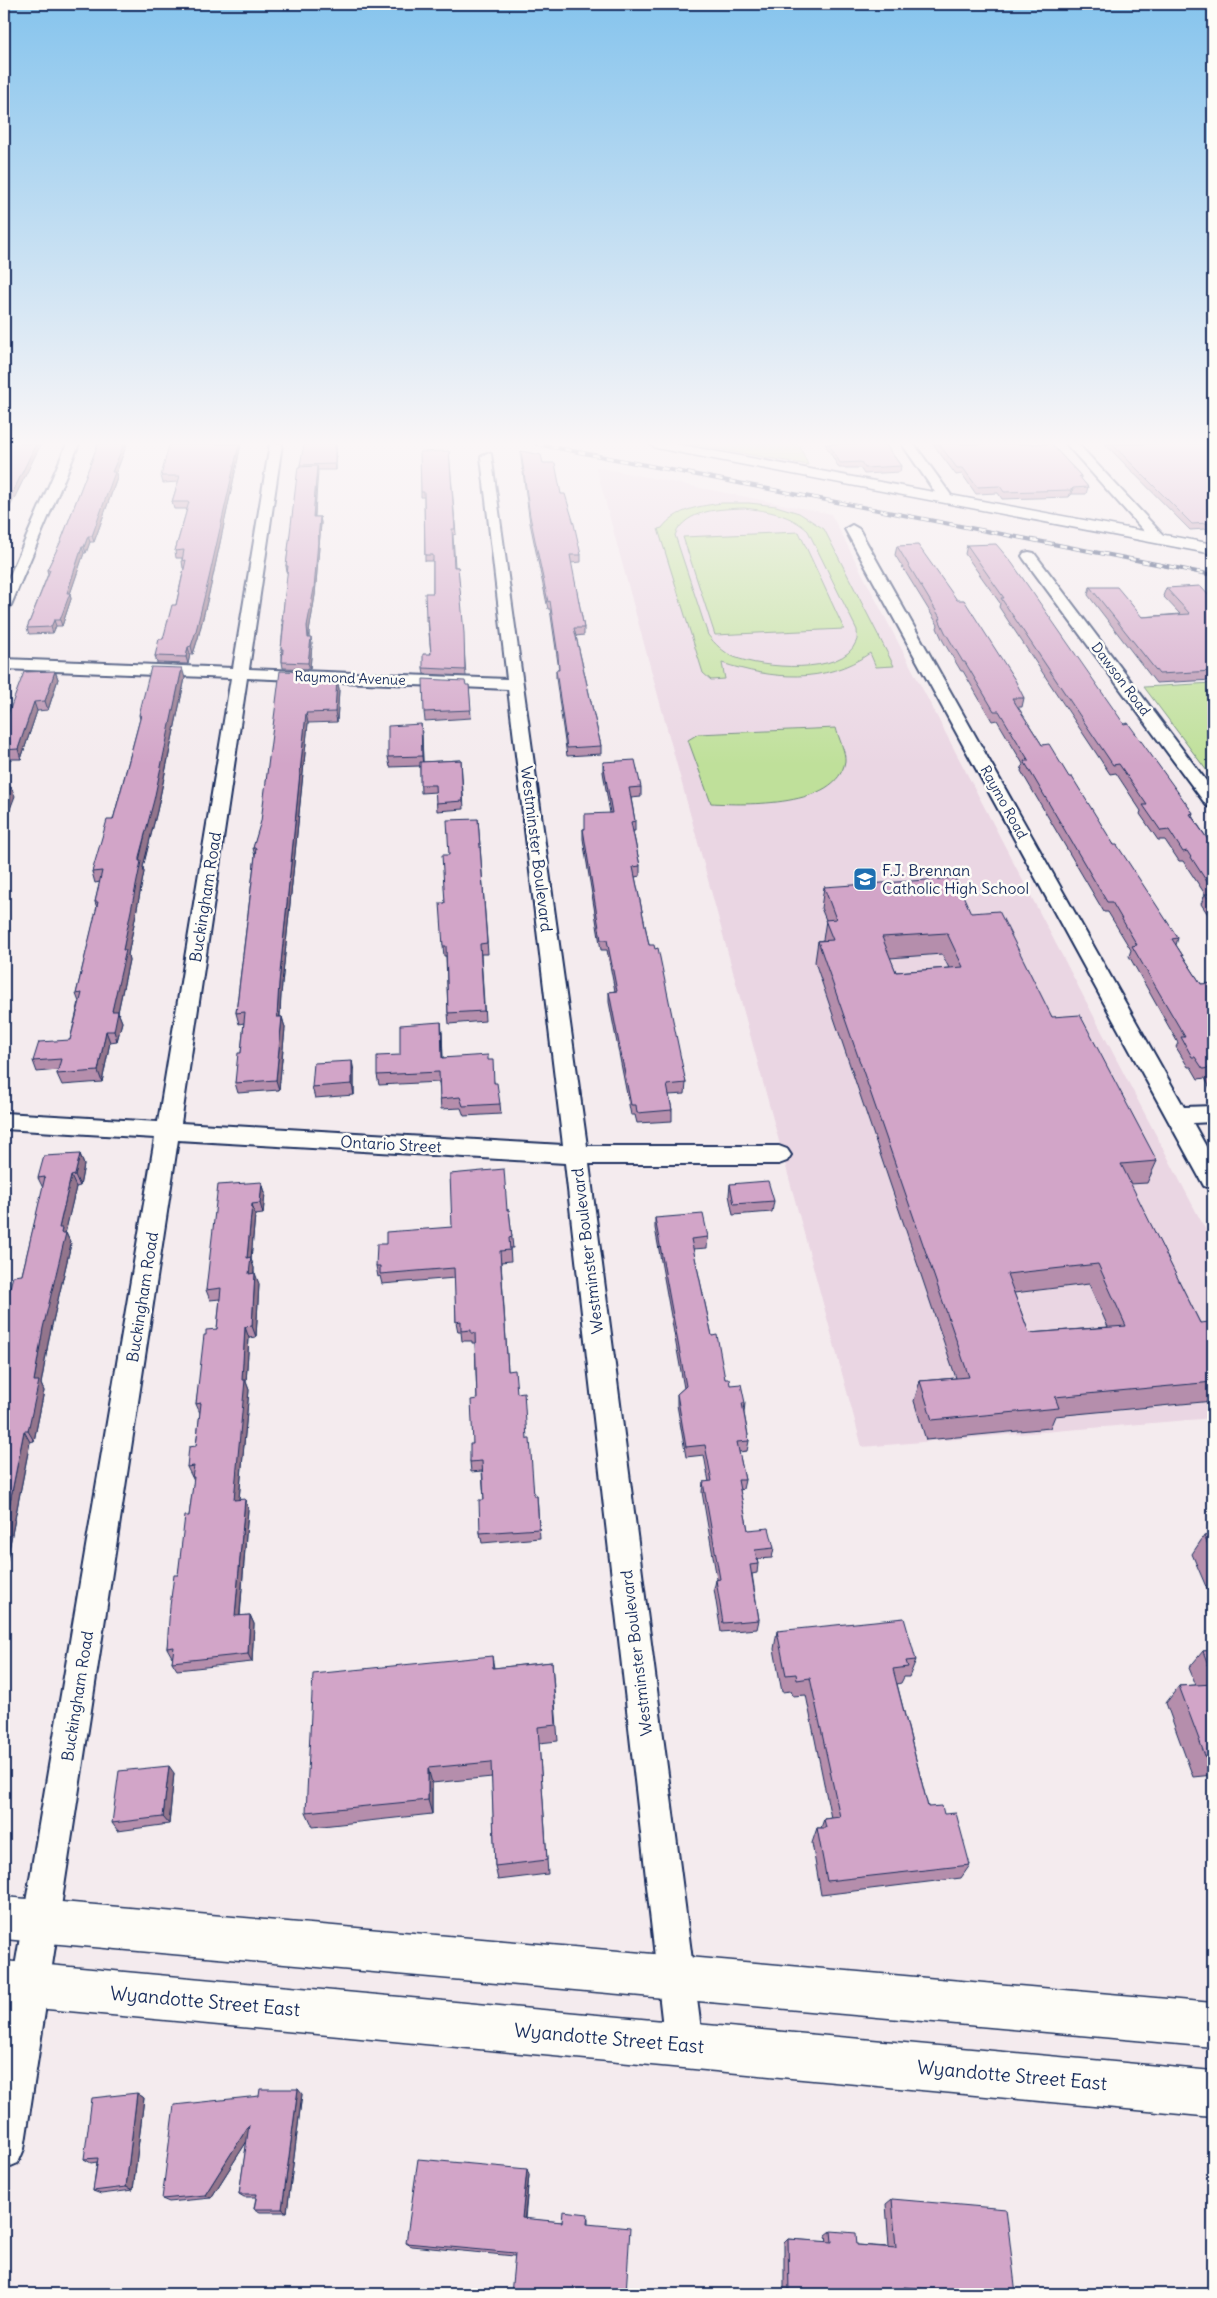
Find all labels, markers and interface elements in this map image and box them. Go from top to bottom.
street label: Dawson Road [1088,639,1154,719]
street label: Raymond Avenue [294,667,406,689]
street label: Raymo Road [976,762,1032,842]
street label: Westminster Boulevard [517,765,557,933]
street label: Buckingham Road [185,830,225,964]
place label: F.J. Brennan Catholic High School [882,860,1029,898]
school or university icon: F.J. Brennan Catholic High School [852,866,878,892]
street label: Ontario Street [340,1131,443,1157]
street label: Westminster Boulevard [567,1167,607,1335]
street label: Buckingham Road [122,1230,162,1364]
street label: Westminster Boulevard [616,1569,656,1737]
street label: Buckingham Road [57,1629,97,1763]
street label: Wyandotte Street East [109,1981,301,2021]
street label: Wyandotte Street East [513,2018,705,2058]
street label: Wyandotte Street East [916,2055,1108,2095]

